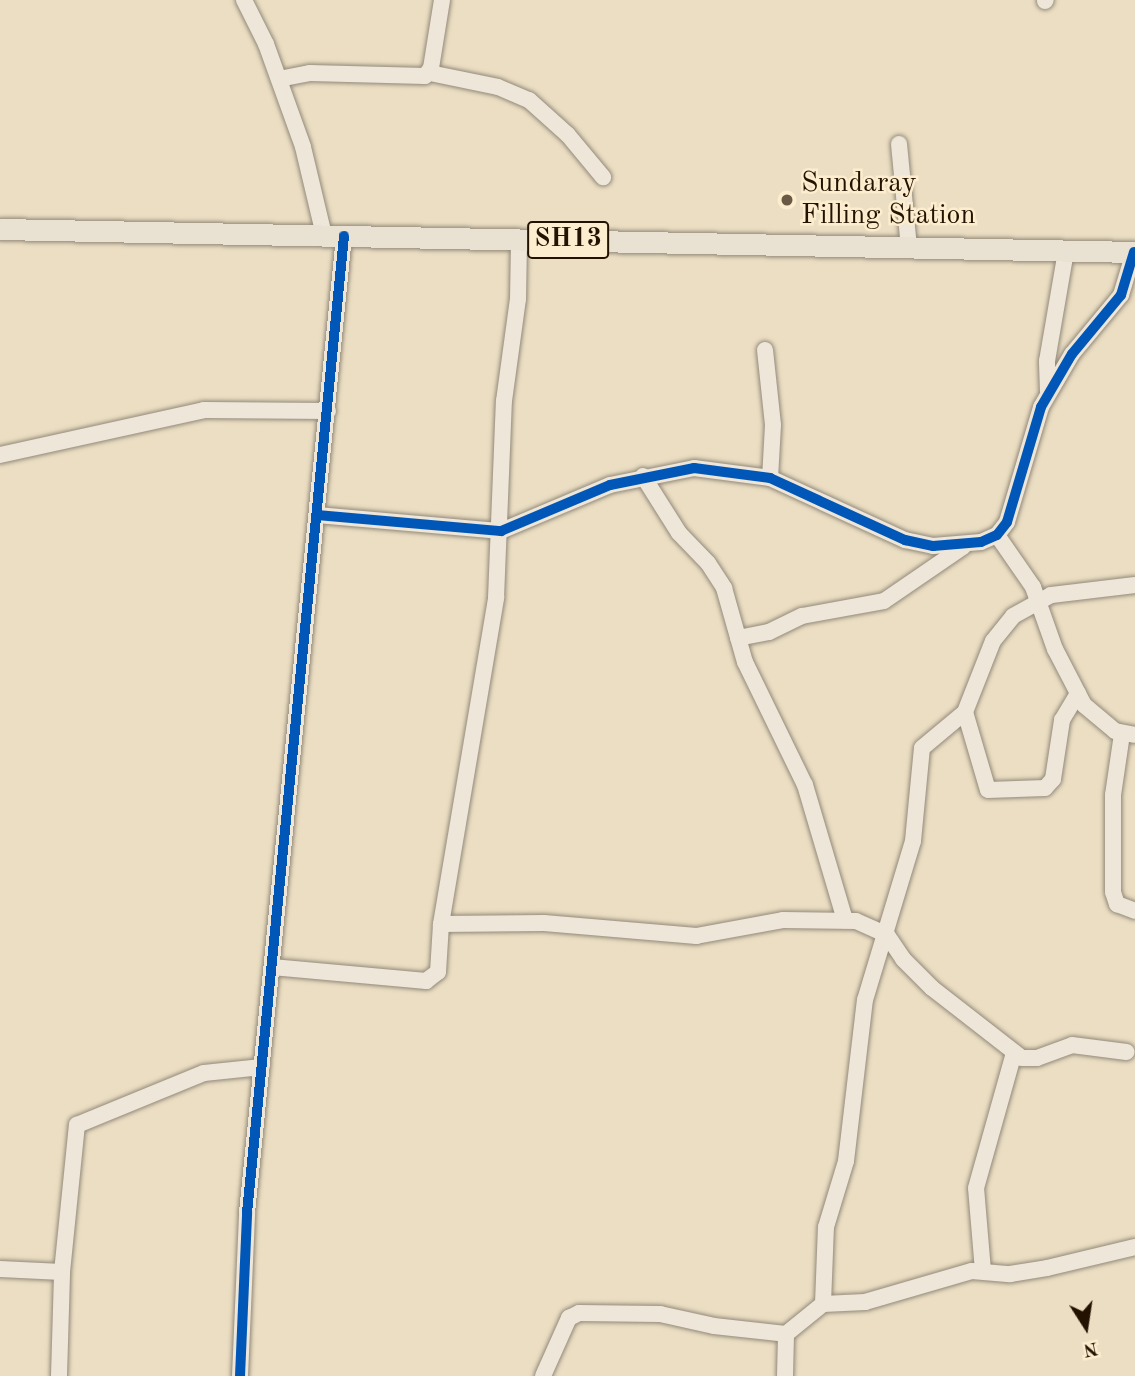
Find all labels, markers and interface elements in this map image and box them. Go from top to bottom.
place label: Sundaray Filling Station [801,167,976,233]
marker: Sundaray Filling Station [779,192,795,208]
road number: SH13 [526,218,610,262]
north arrow [1051,1292,1121,1362]
text: N [1081,1337,1100,1359]

